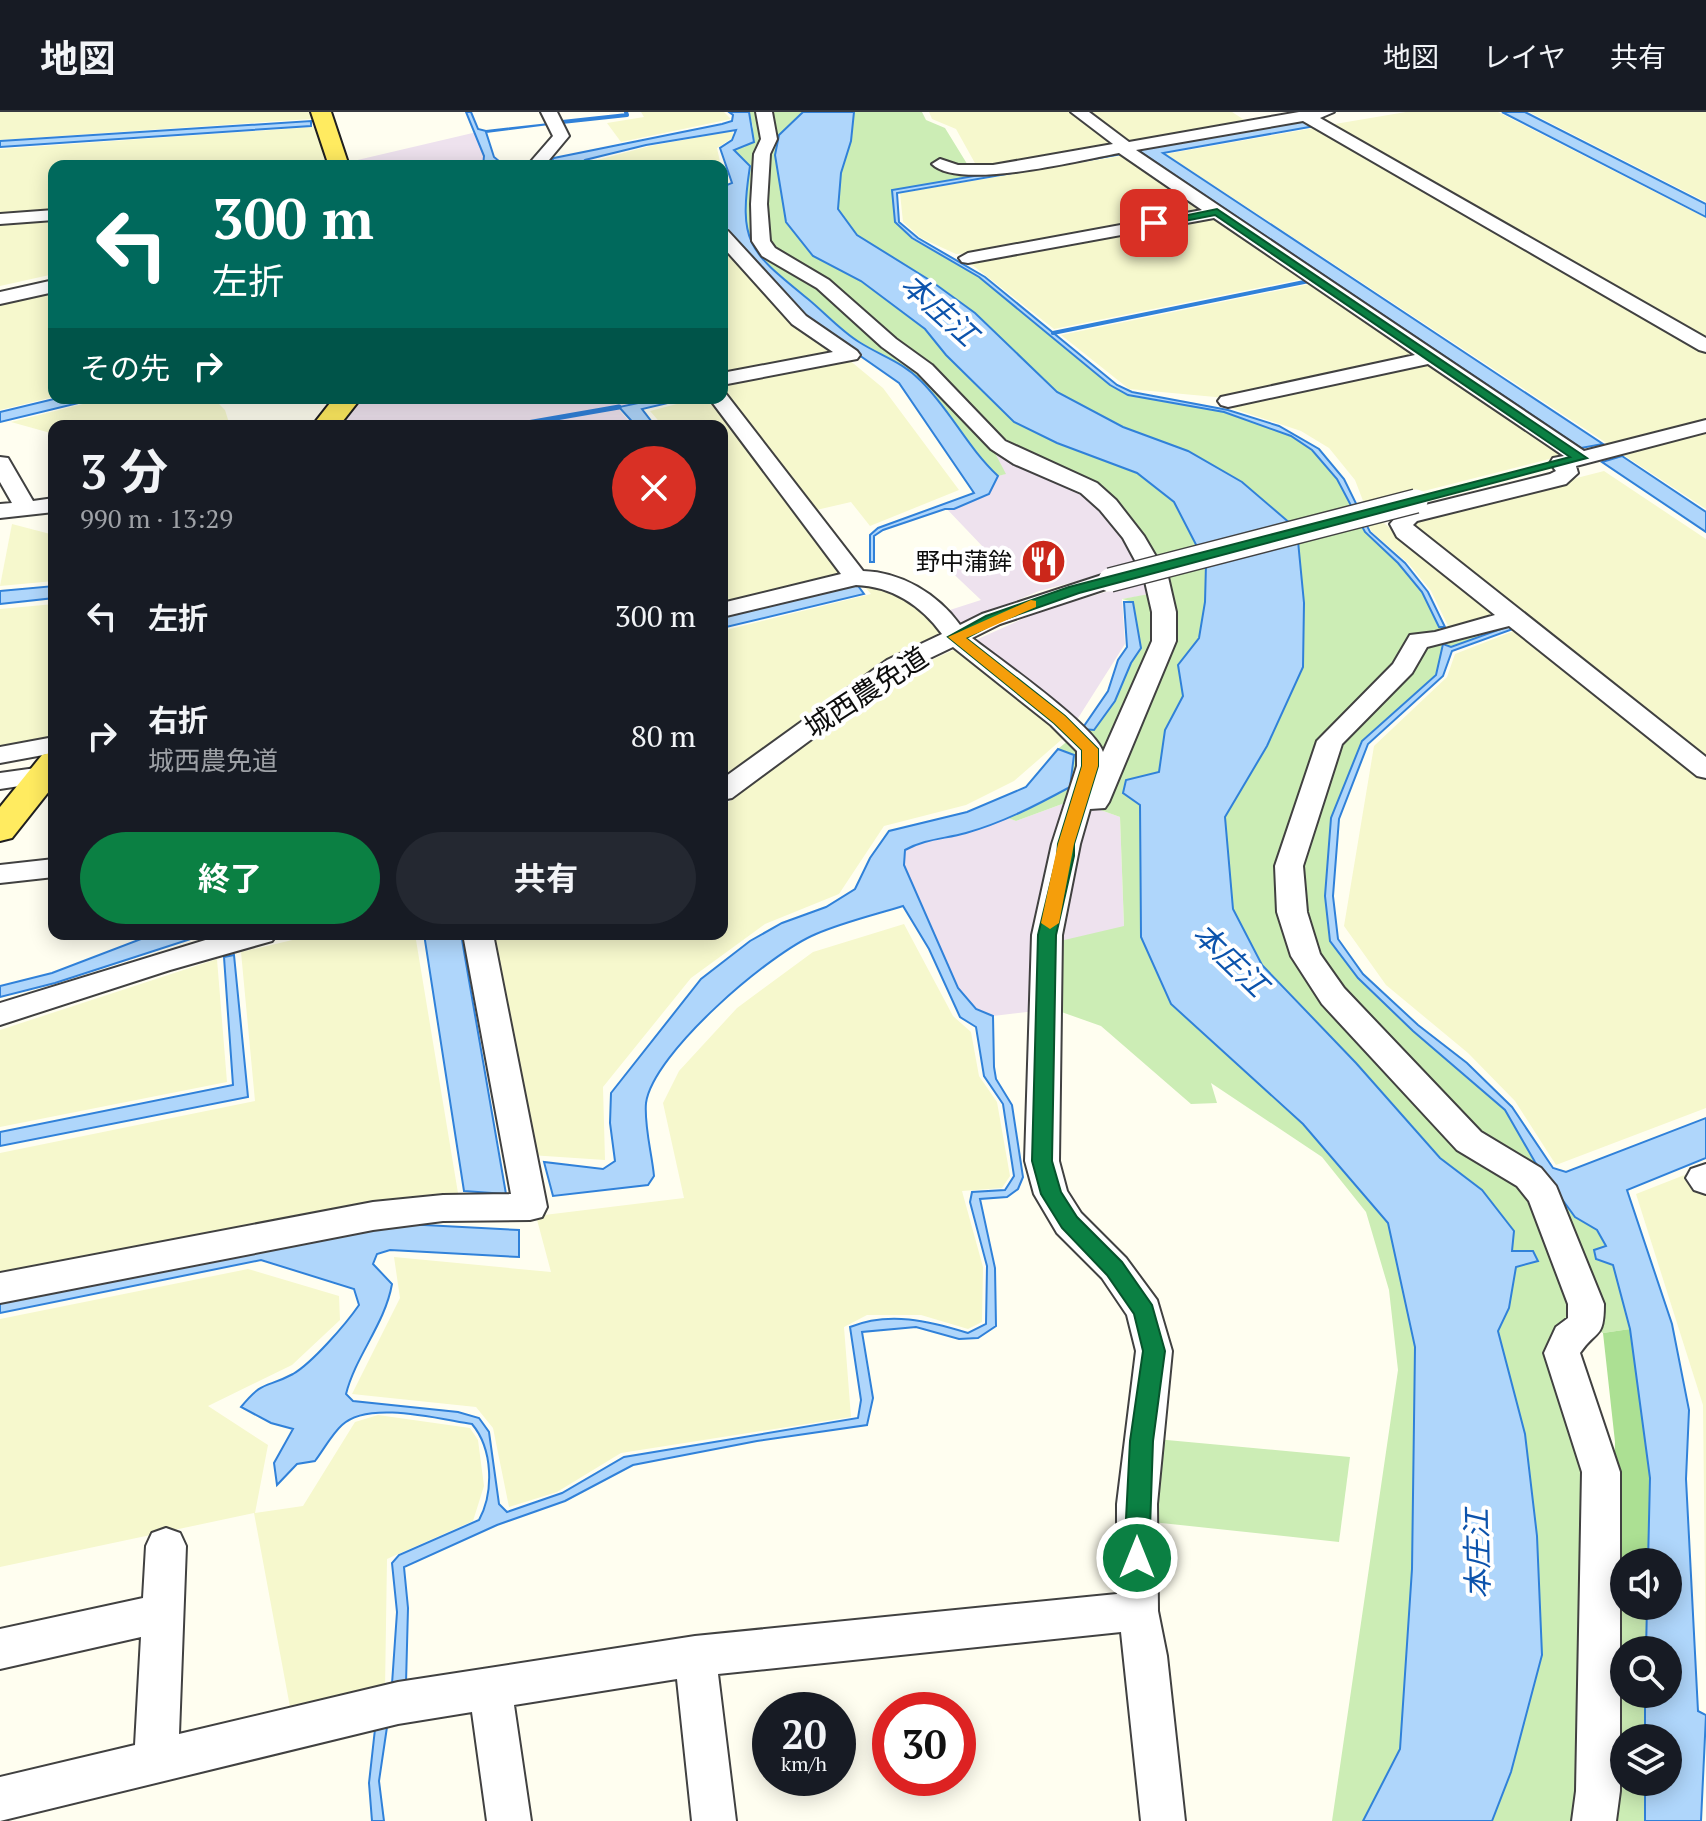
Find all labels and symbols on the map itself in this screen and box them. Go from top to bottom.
pin [1120,189,1188,257]
water label: 本庄江 [893,264,989,356]
restaurant icon: 野中蒲鉾 [1019,538,1067,586]
place label: 野中蒲鉾 [916,545,1012,577]
street label: 城西農免道 [797,638,935,745]
water label: 本庄江 [1184,914,1279,1007]
water label: 本庄江 [1456,1506,1498,1599]
position arrow [1095,1516,1179,1600]
speed limit sign: 30 [872,1692,976,1796]

